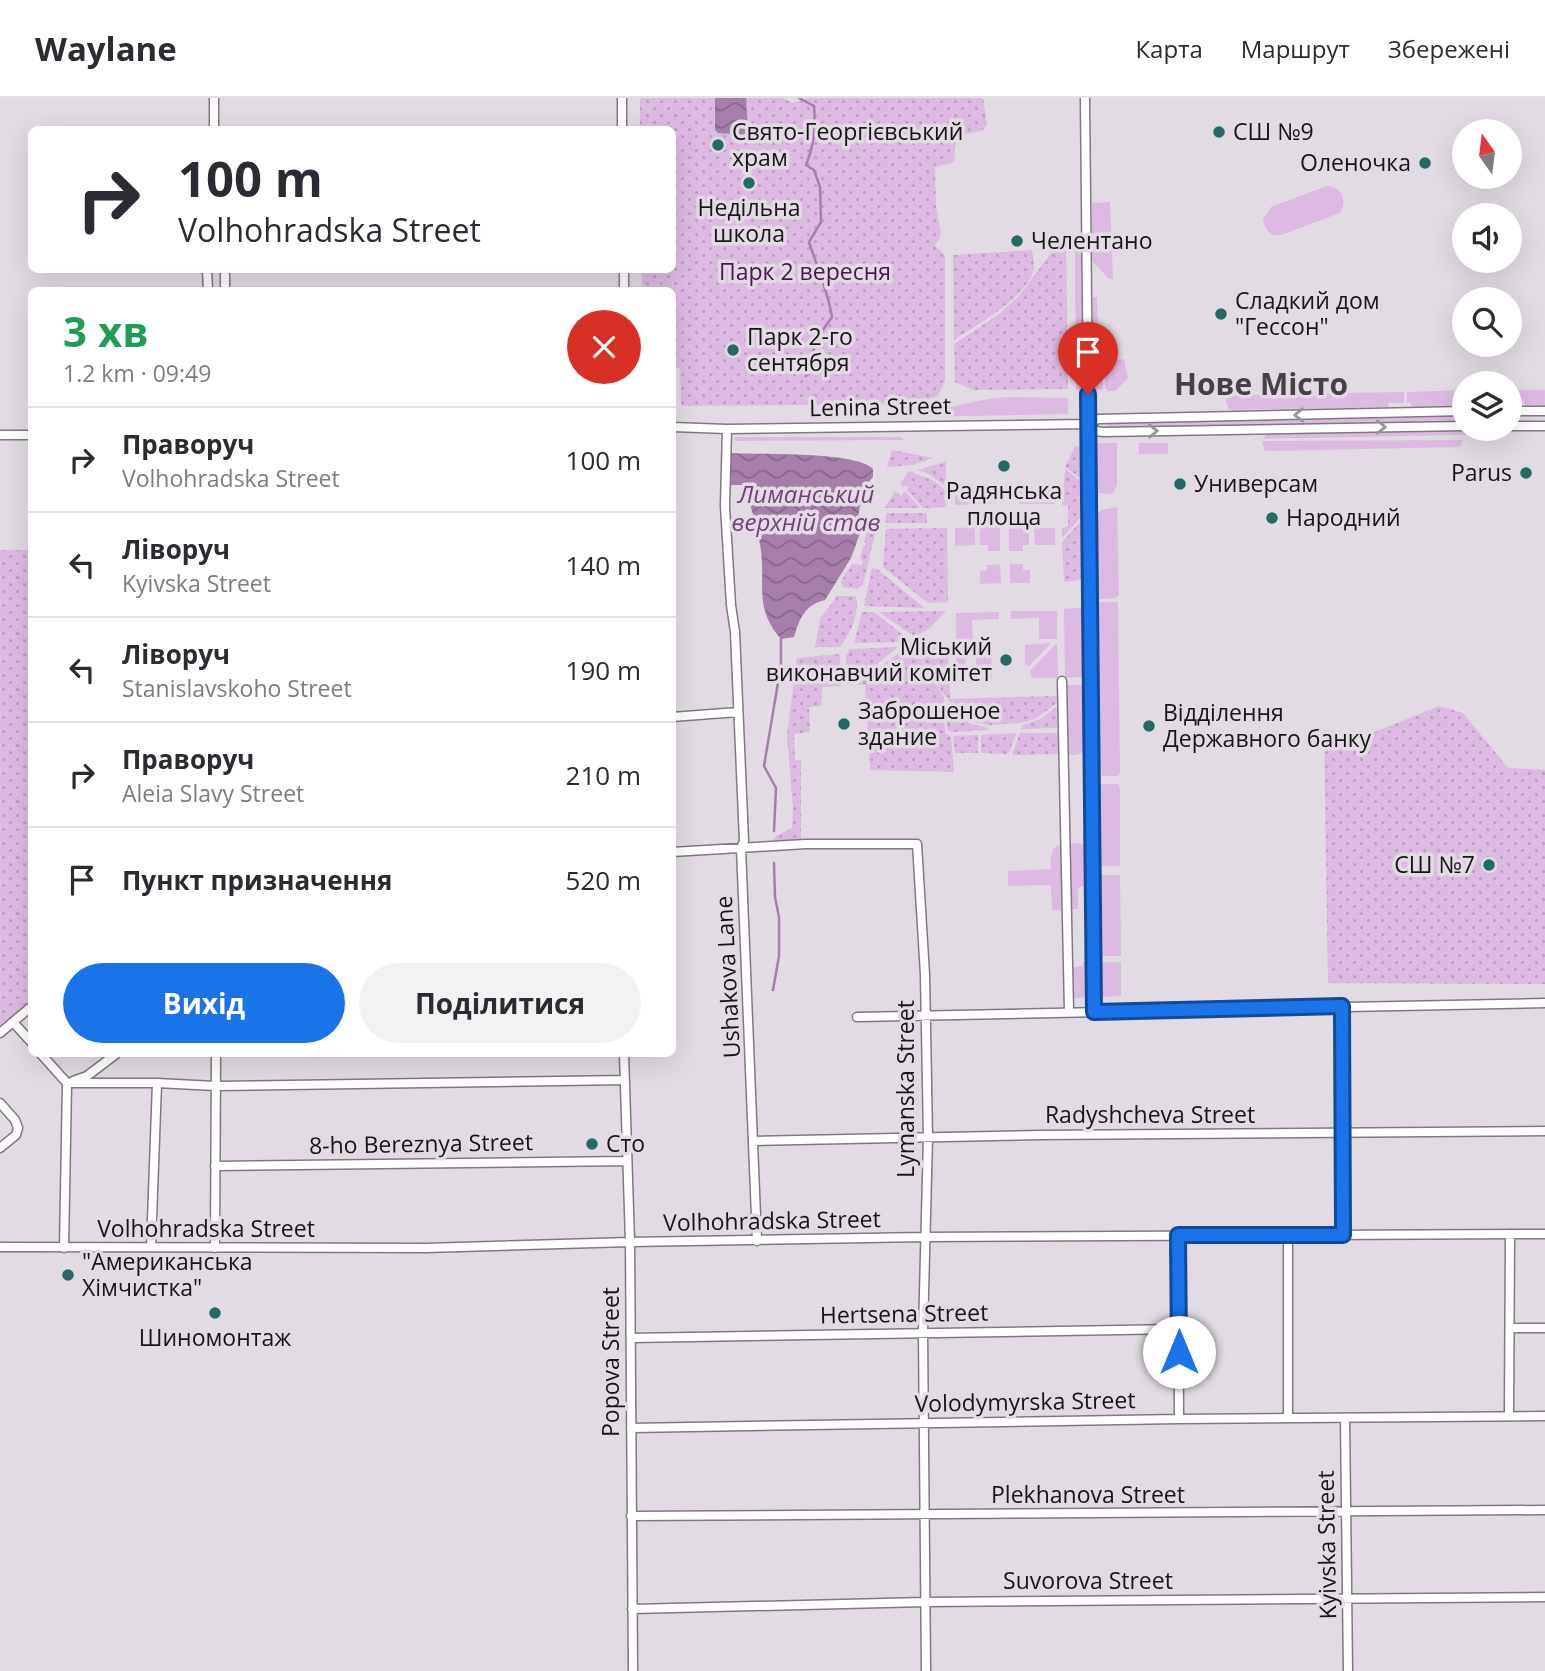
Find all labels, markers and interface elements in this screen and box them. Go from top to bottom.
text: Waylane [35,26,177,71]
text: Карта [1135,32,1203,65]
text: Маршрут [1241,32,1350,65]
text: Збережені [1388,32,1510,65]
place label: Свято-Георгієвський храм [732,115,963,173]
place label: СШ №9 [1233,115,1314,147]
north arrow [1452,119,1522,189]
map controls [1452,119,1522,441]
marker: СШ №9 [1211,124,1227,140]
marker: Свято-Георгієвський храм [710,137,726,153]
text: 100 m [178,145,323,211]
place label: Оленочка [1300,146,1411,178]
icon: right [63,154,154,245]
marker: Оленочка [1417,155,1433,171]
marker: Недільна школа [741,175,757,191]
place label: Недільна школа [698,191,800,249]
button: sound [1452,203,1522,273]
text: Volhohradska Street [178,208,481,251]
place label: Челентано [1031,224,1153,256]
marker: Челентано [1009,233,1025,249]
park label: Парк 2 вересня [719,255,891,287]
place label: Сладкий дом "Гессон" [1235,284,1380,342]
button: search [1452,287,1522,357]
text: 3 хв [63,302,149,359]
marker: Сладкий дом "Гессон" [1213,306,1229,322]
button: close [567,310,641,384]
place label: Парк 2-го сентября [747,320,853,378]
pin [1058,322,1118,394]
icon: arrive [1069,333,1107,371]
marker: Парк 2-го сентября [725,342,741,358]
text: 1.2 km · 09:49 [63,357,211,389]
district label: Нове Місто [1174,363,1348,404]
button: layers [1452,371,1522,441]
street label: Lenina Street [809,389,951,423]
one-way arrow [1293,407,1303,423]
one-way arrow [1376,420,1387,435]
one-way arrow [1149,423,1159,439]
text: Праворуч [122,426,254,462]
icon: right [63,441,101,479]
text: 100 m [566,442,641,478]
place label: Parus [1451,456,1512,488]
marker: Радянська площа [996,458,1012,474]
text: Volhohradska Street [122,462,340,494]
marker: Parus [1518,465,1534,481]
place label: Универсам [1194,467,1318,499]
place label: Радянська площа [946,474,1062,532]
marker: Универсам [1172,476,1188,492]
water label: Лиманський верхній став [732,477,881,538]
place label: Народний [1286,501,1401,533]
marker: Народний [1264,510,1280,526]
text: Ліворуч [122,531,230,567]
icon: left [63,546,101,584]
text: 140 m [566,547,641,583]
text: Kyivska Street [122,567,271,599]
place label: Міський виконавчий комітет [766,630,992,688]
text: Ліворуч [122,636,230,672]
icon: left [63,651,101,689]
text: 190 m [566,652,641,688]
marker: Міський виконавчий комітет [998,652,1014,668]
text: Stanislavskoho Street [122,672,352,704]
place label: Заброшеное здание [858,694,1000,752]
place label: Відділення Державного банку [1163,696,1372,754]
marker: Заброшеное здание [836,716,852,732]
marker: Відділення Державного банку [1141,718,1157,734]
text: Праворуч [122,741,254,777]
icon: right [63,756,101,794]
text: 210 m [566,757,641,793]
text: Aleia Slavy Street [122,777,304,809]
place label: СШ №7 [1394,848,1475,880]
marker: СШ №7 [1481,857,1497,873]
icon: arrive [63,861,101,899]
text: Пункт призначення [122,862,392,898]
text: 520 m [566,862,641,898]
street label: Ushakova Lane [707,895,747,1059]
button: Вихід [63,963,345,1043]
button: Поділитися [359,963,641,1043]
street label: Lymanska Street [889,1000,921,1178]
street label: Radyshcheva Street [1045,1098,1255,1130]
street label: 8-ho Bereznya Street [309,1125,533,1161]
place label: Сто [606,1127,645,1159]
marker: Сто [584,1136,600,1152]
street label: Volhohradska Street [663,1202,881,1238]
street label: Volhohradska Street [97,1212,315,1244]
place label: "Американська Хімчистка" [82,1245,253,1303]
marker: "Американська Хімчистка" [60,1267,76,1283]
street label: Popova Street [594,1287,626,1437]
street label: Hertsena Street [819,1296,988,1330]
marker: Шиномонтаж [207,1305,223,1321]
position arrow [1142,1315,1216,1389]
place label: Шиномонтаж [139,1321,291,1353]
street label: Volodymyrska Street [914,1383,1136,1419]
street label: Kyivska Street [1309,1470,1343,1620]
street label: Plekhanova Street [991,1478,1185,1510]
street label: Suvorova Street [1003,1564,1173,1596]

